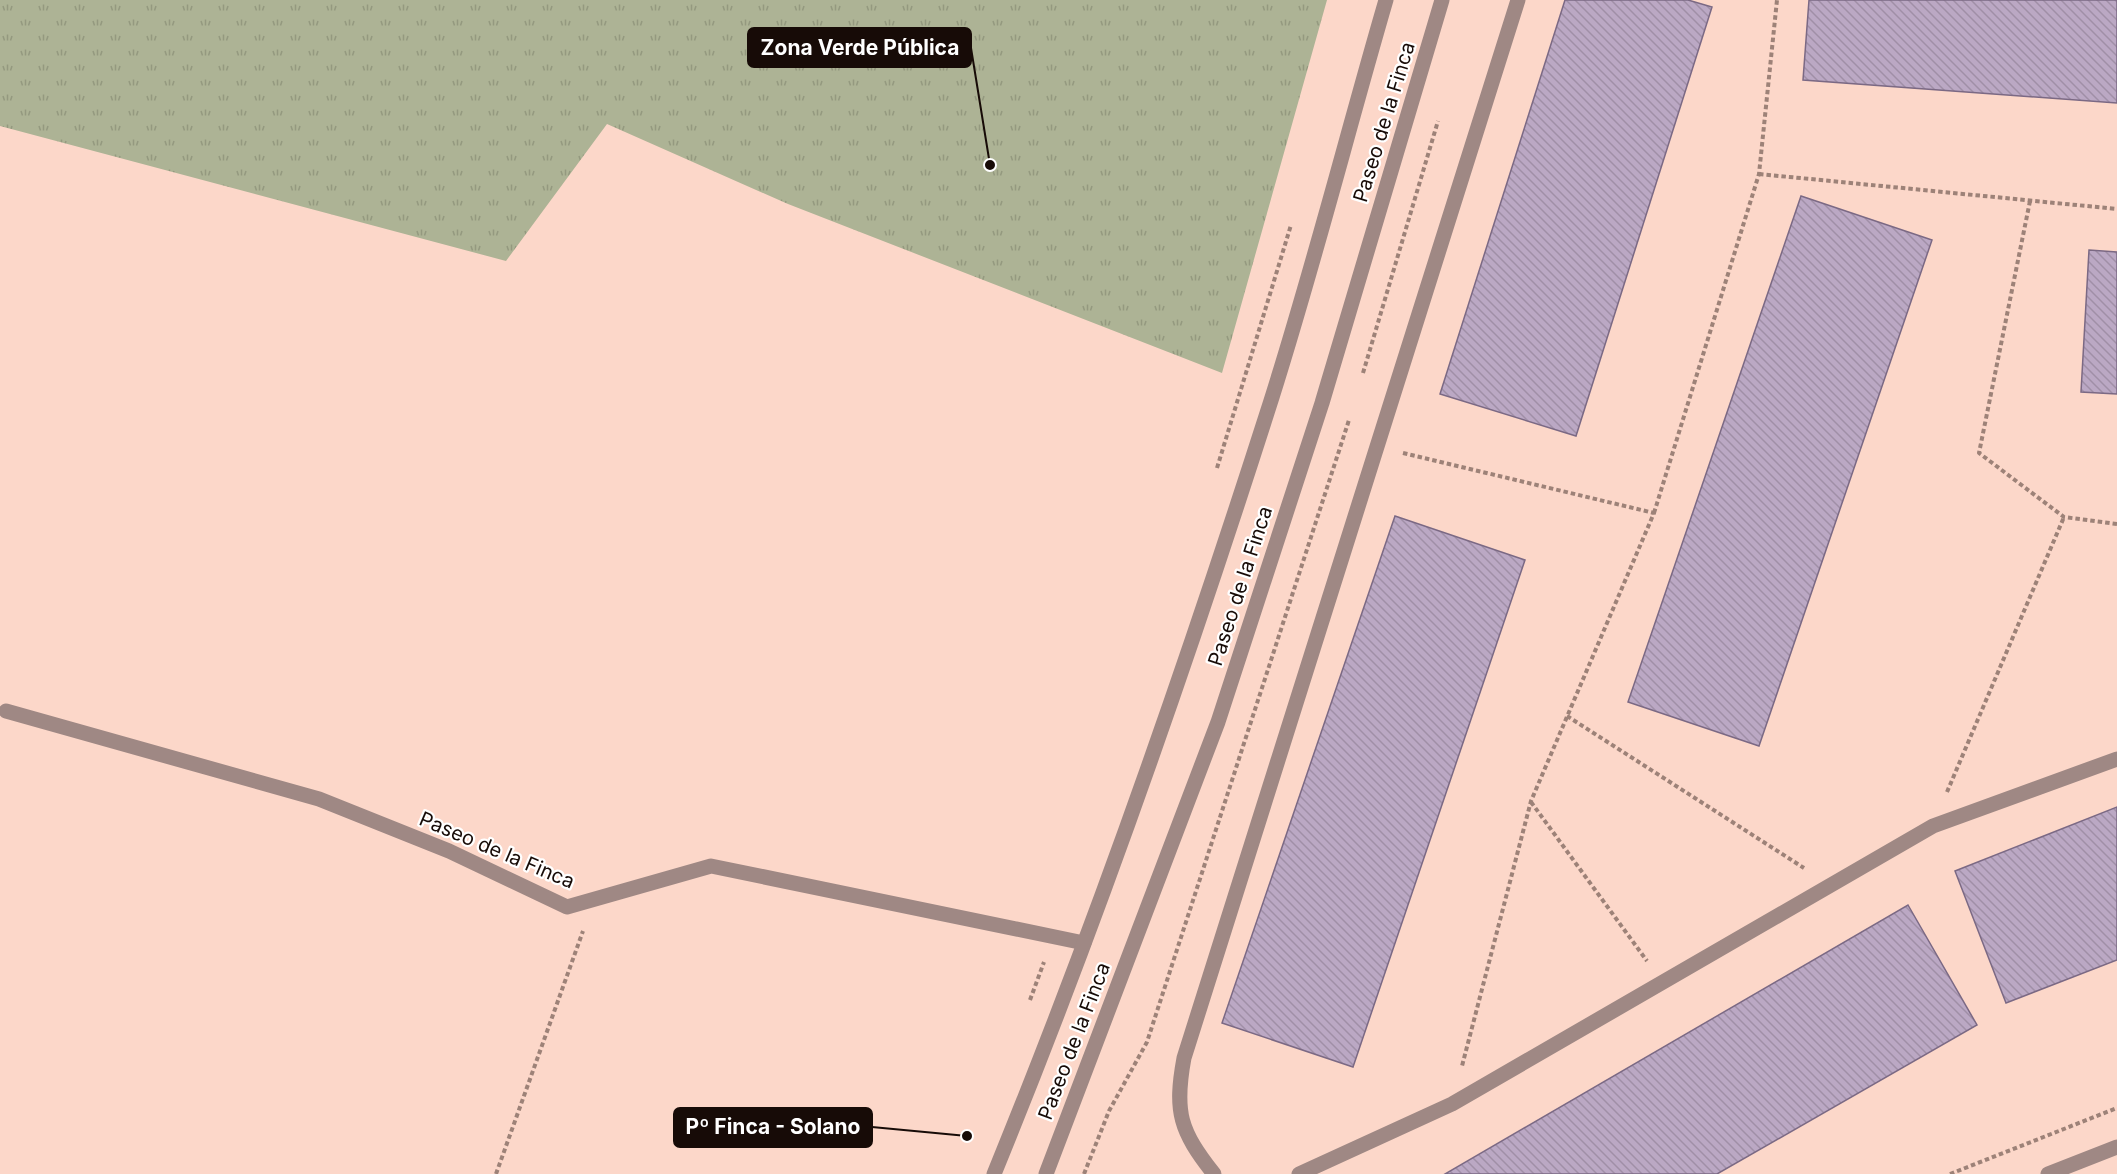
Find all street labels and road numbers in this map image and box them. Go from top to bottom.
street label: Paseo de la Finca [1348,39,1420,205]
street label: Paseo de la Finca [1203,503,1277,669]
street label: Paseo de la Finca [416,806,578,894]
street label: Paseo de la Finca [1033,959,1115,1123]

